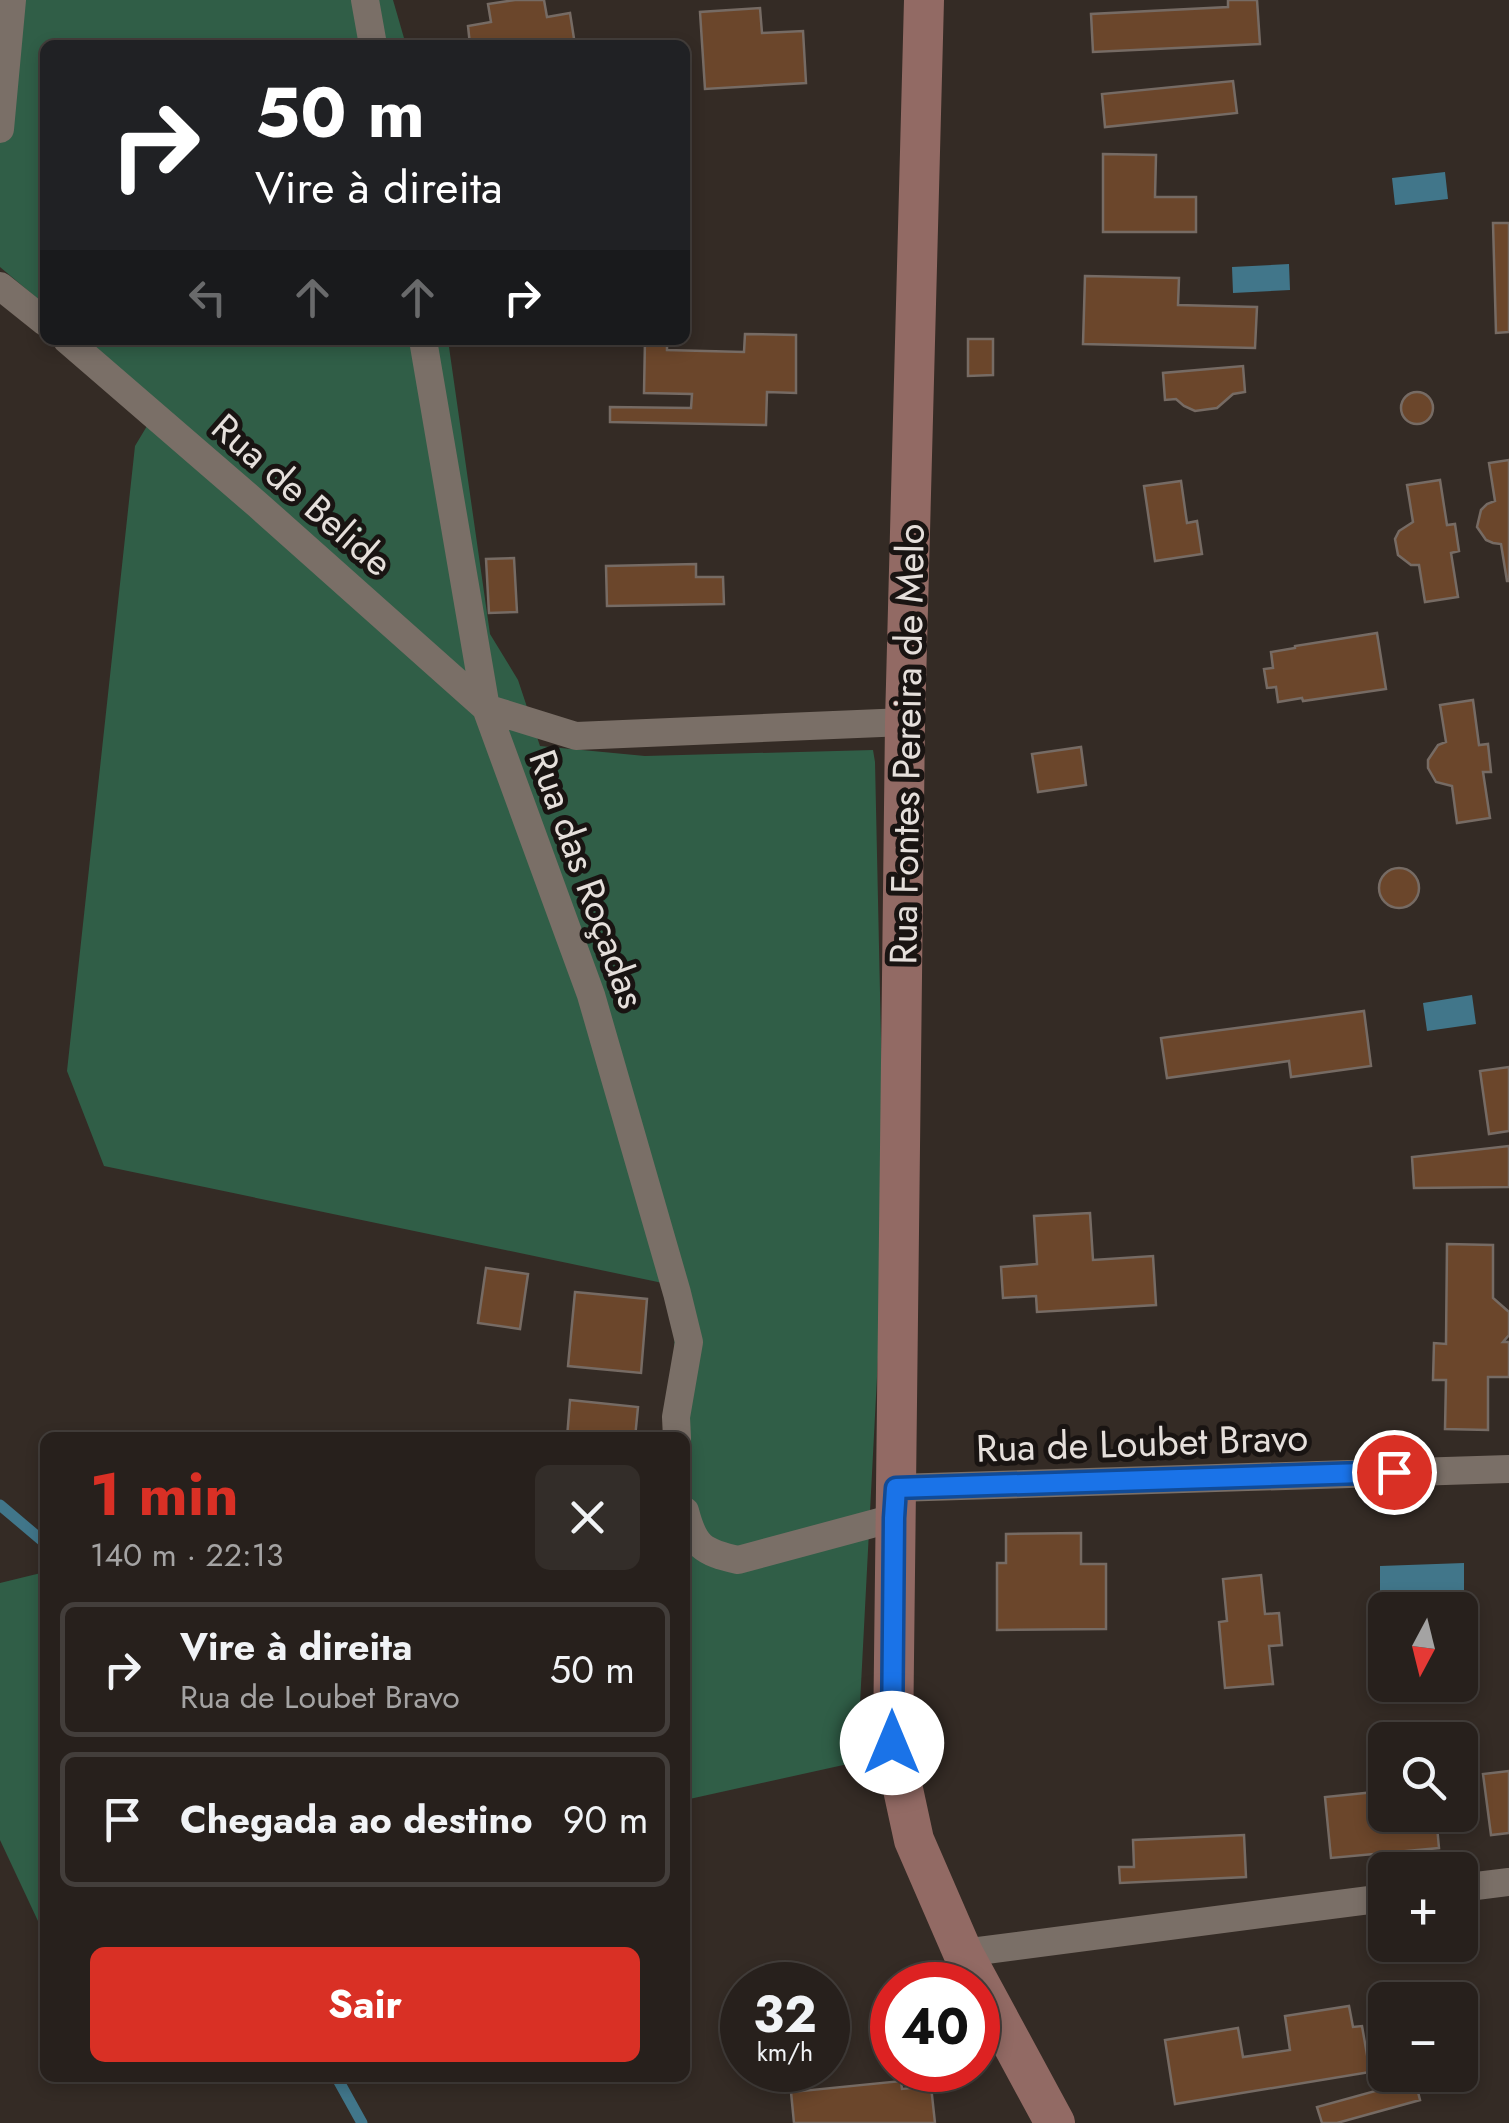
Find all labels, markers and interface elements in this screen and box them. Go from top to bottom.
text: 50 m [255,62,425,163]
icon: right [90,80,220,210]
text: Vire à direita [255,155,503,220]
icon: left [180,270,235,325]
icon: ahead [285,270,340,325]
icon: ahead [390,270,445,325]
icon: right [495,270,550,325]
street label: Rua de Belide [200,400,405,589]
street label: Rua Fontes Pereira de Melo [875,523,938,965]
street label: Rua das Roçadas [515,742,660,1016]
street label: Rua de Loubet Bravo [975,1409,1309,1476]
pin [1352,1430,1437,1515]
icon: arrive [1367,1445,1422,1500]
text: 1 min [90,1451,239,1538]
button: close [535,1465,640,1570]
text: 140 m · 22:13 [90,1532,284,1578]
north arrow [1368,1592,1478,1702]
map controls [1368,1592,1478,2092]
text: Vire à direita [180,1619,413,1674]
icon: right [95,1642,150,1697]
text: 50 m [550,1642,635,1697]
text: Rua de Loubet Bravo [180,1674,460,1720]
position arrow [840,1691,944,1795]
button: search [1368,1722,1478,1832]
icon: arrive [95,1792,150,1847]
text: Chegada ao destino [180,1792,533,1847]
text: 90 m [563,1792,648,1847]
button: + [1368,1852,1478,1962]
button: Sair [90,1947,640,2062]
speed limit sign: 40 [870,1962,1000,2092]
text: 32 [753,1978,817,2051]
button: − [1368,1982,1478,2092]
text: km/h [757,2034,813,2070]

